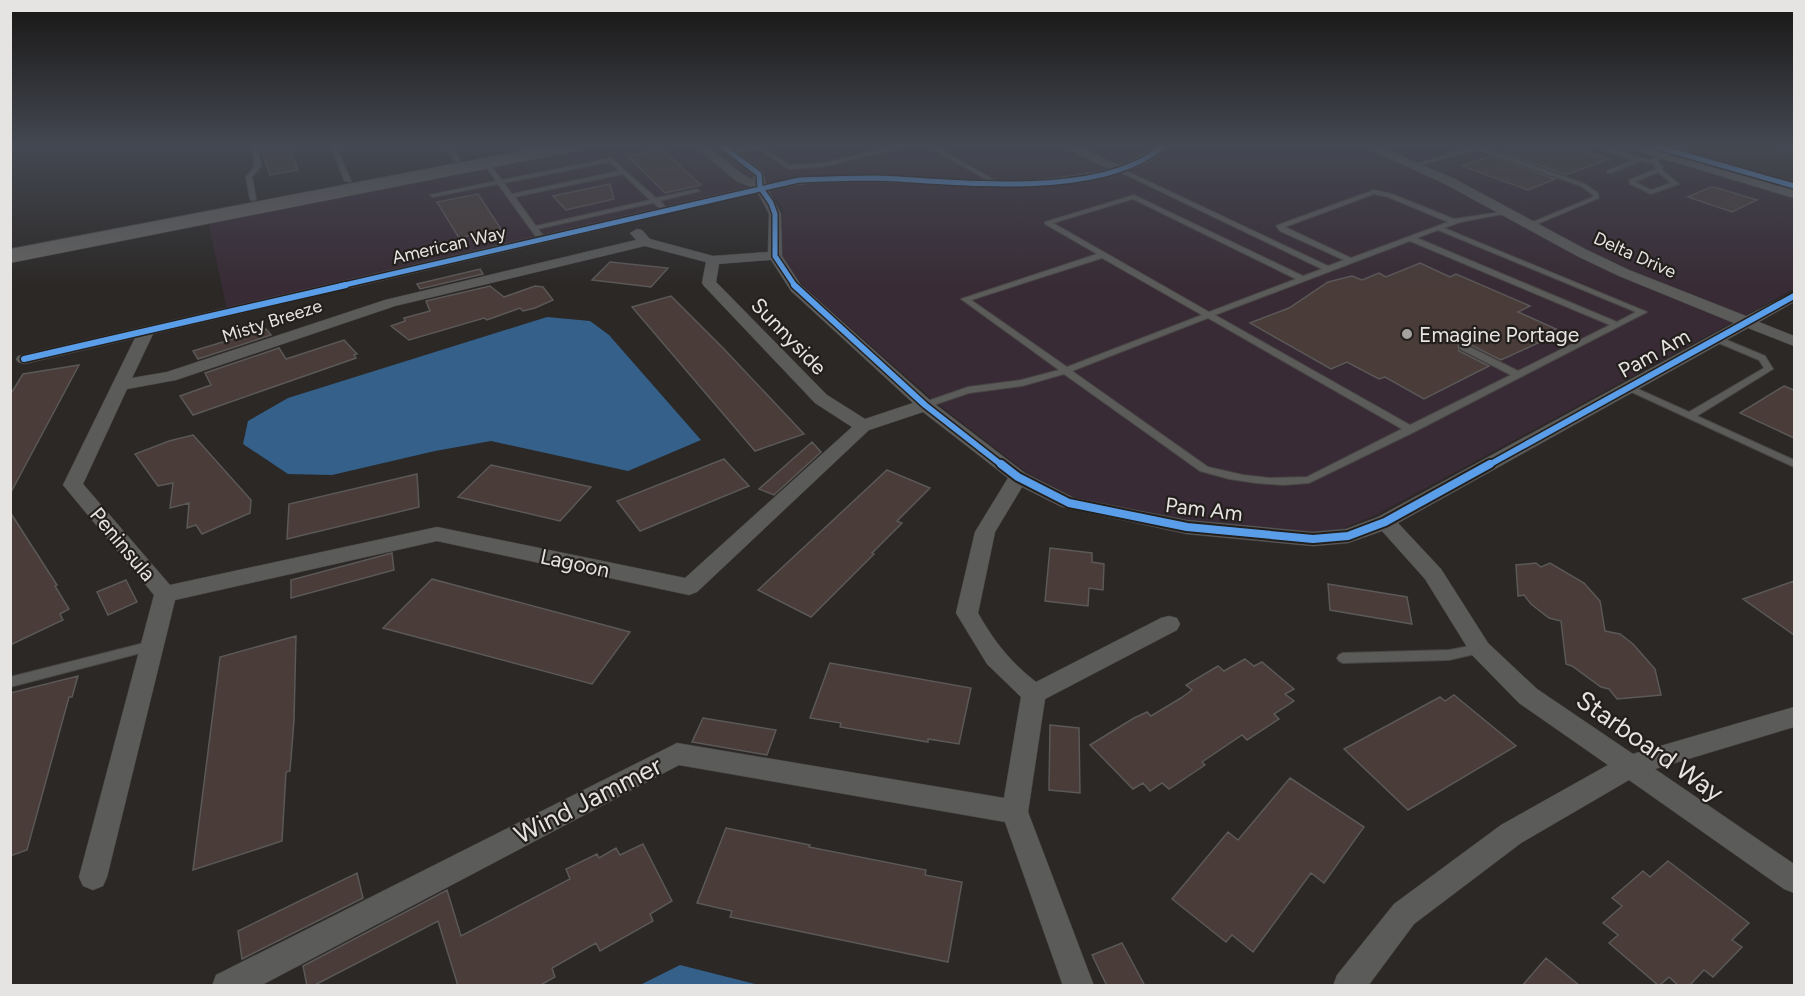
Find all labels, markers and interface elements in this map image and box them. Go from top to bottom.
street label: American Way [390,221,509,269]
street label: Delta Drive [1590,227,1680,283]
street label: Sunnyside [746,292,832,380]
street label: Misty Breeze [219,294,325,348]
place label: Emagine Portage [1419,322,1579,347]
street label: Pam Am [1614,323,1694,383]
marker: Emagine Portage [1400,327,1414,341]
street label: Pam Am [1164,492,1244,526]
street label: Peninsula [85,502,161,586]
street label: Lagoon [538,543,612,583]
street label: Starboard Way [1570,683,1730,809]
street label: Wind Jammer [509,749,667,851]

